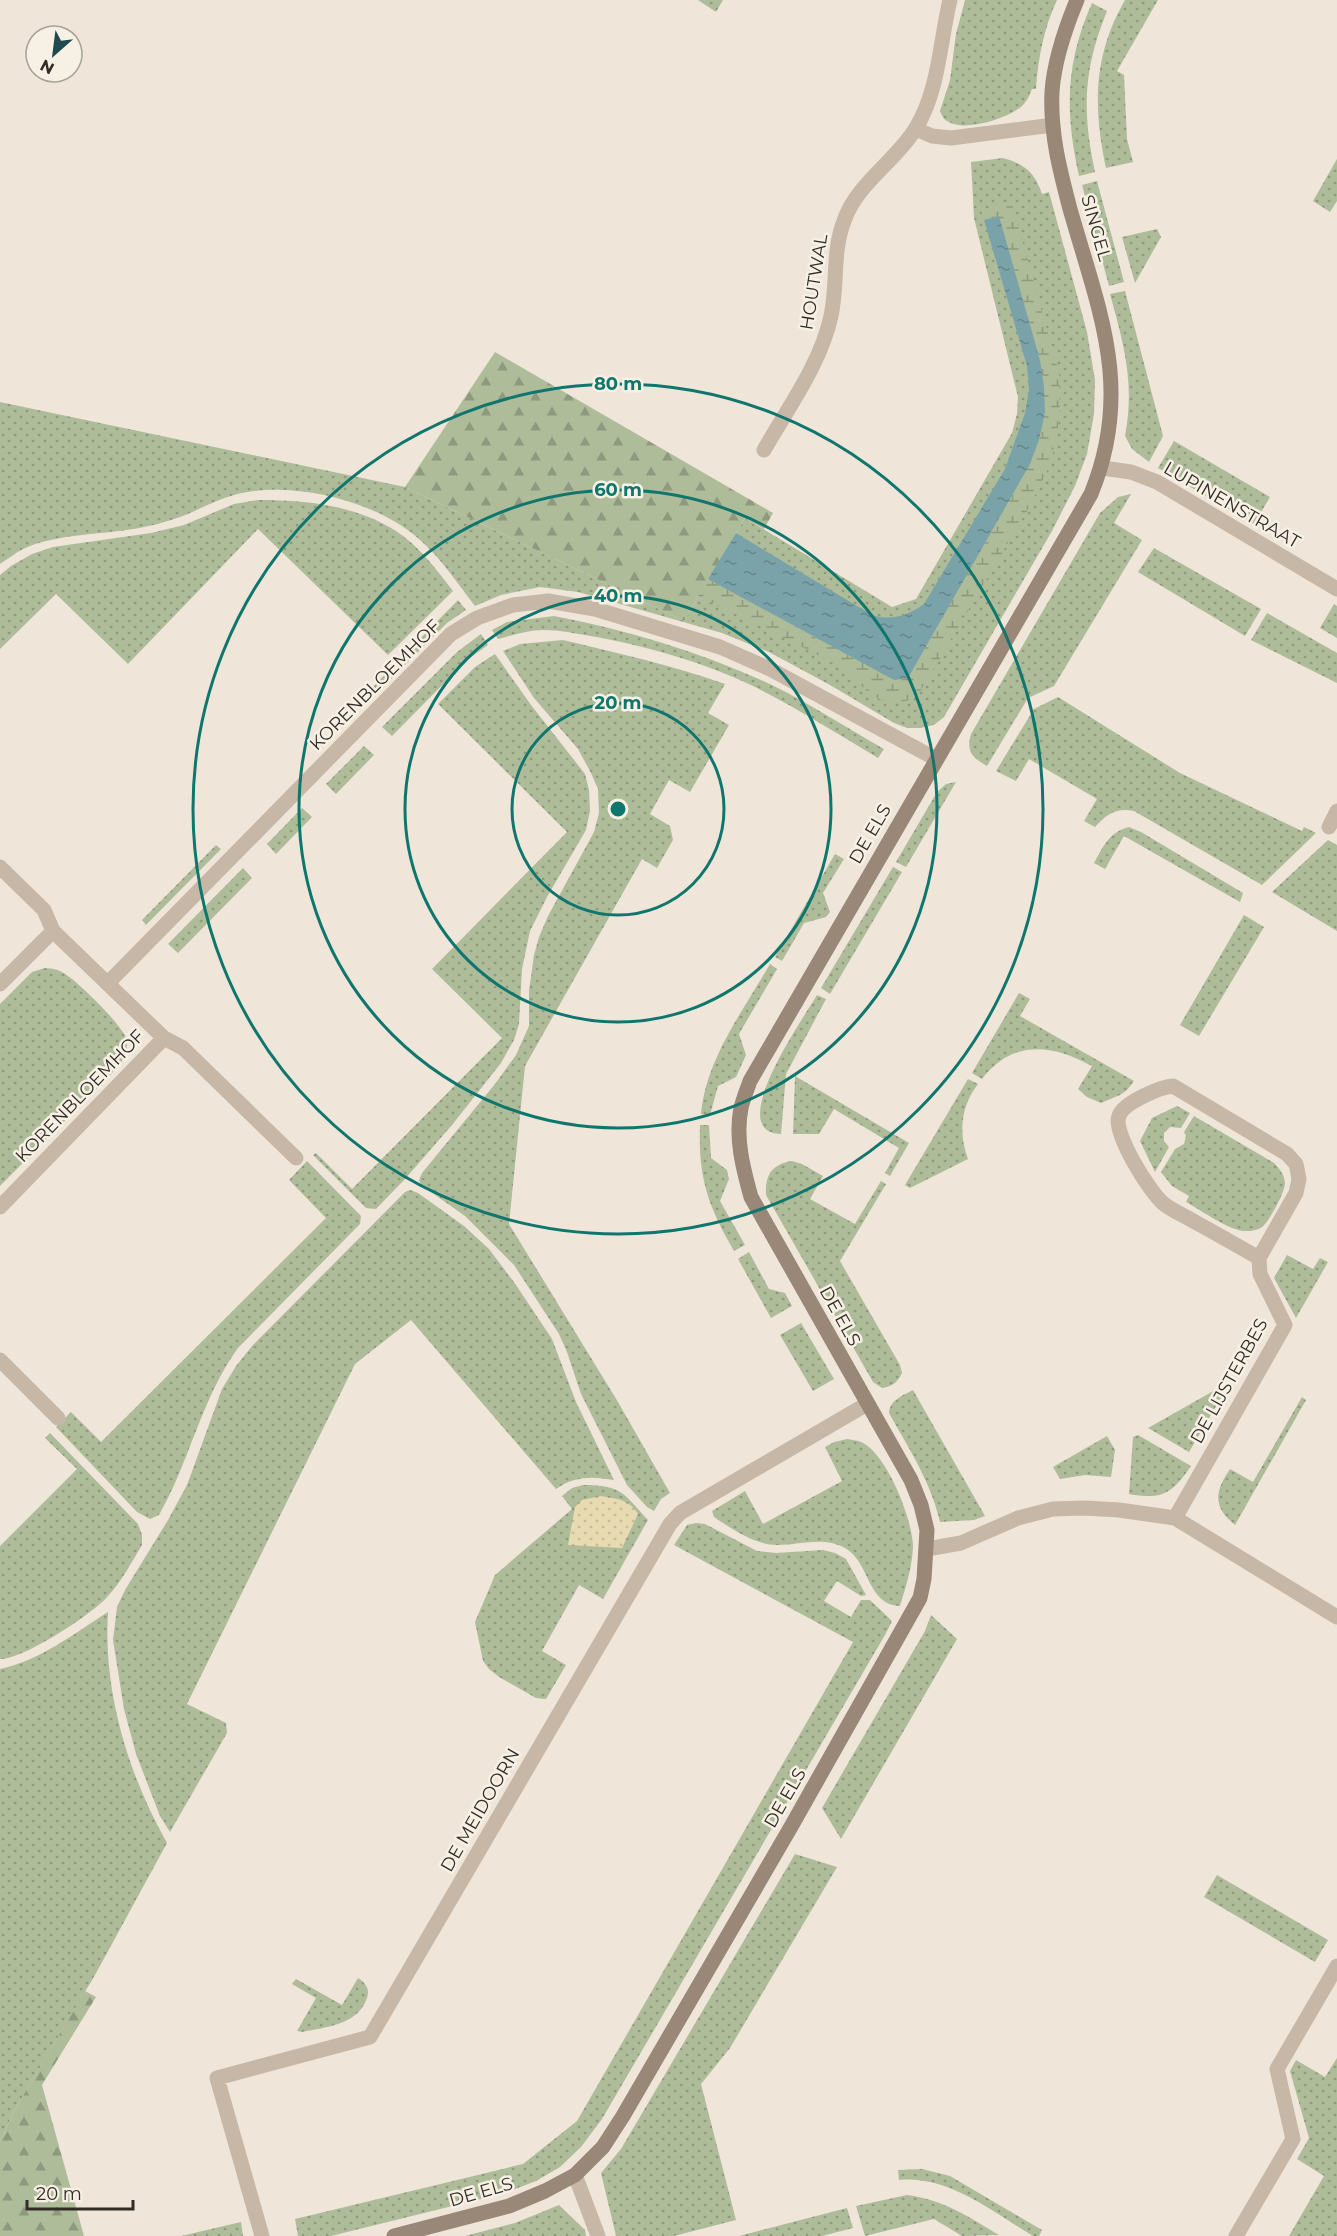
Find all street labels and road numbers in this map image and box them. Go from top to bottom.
street label: SINGEL [1076,192,1116,264]
street label: HOUTWAL [796,232,833,332]
street label: LUPINENSTRAAT [1160,457,1305,553]
street label: KORENBLOEMHOF [305,615,445,755]
street label: DE ELS [844,800,896,868]
street label: KORENBLOEMHOF [11,1025,149,1167]
street label: DE ELS [815,1282,865,1350]
street label: DE LIJSTERBES [1186,1315,1272,1447]
street label: DE MEIDOORN [436,1744,524,1876]
street label: DE ELS [759,1764,811,1832]
street label: DE ELS [447,2172,515,2212]

